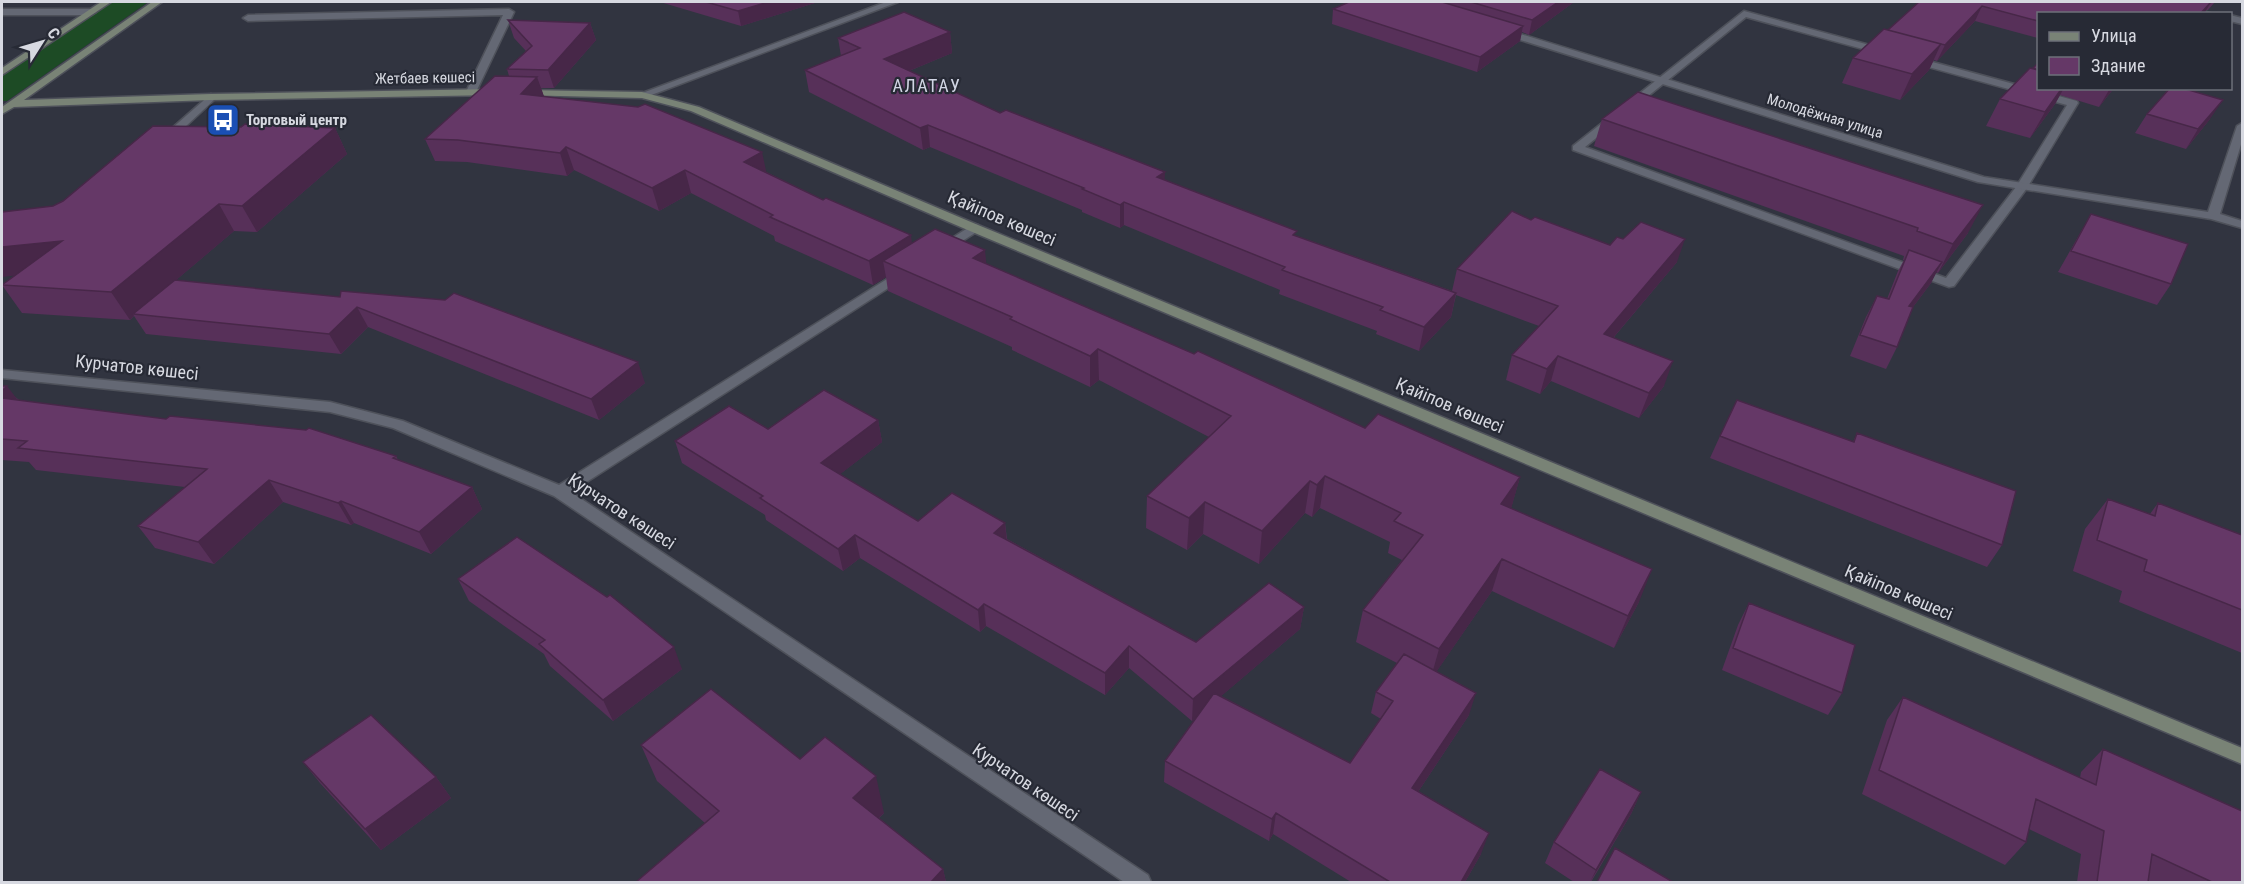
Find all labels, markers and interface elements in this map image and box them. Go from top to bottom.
north arrow [12,12,72,72]
legend [2037,12,2232,90]
text: С [43,24,64,43]
text: Улица [2091,25,2137,46]
text: Здание [2091,55,2145,76]
street label: Жетбаев көшесі [375,68,475,88]
district label: АЛАТАУ [893,75,961,96]
street label: Молодёжная улица [1765,90,1885,142]
bus stop icon: Торговый центр [205,102,241,138]
place label: Торговый центр [246,111,347,129]
street label: Қайіпов көшесі [945,186,1059,250]
street label: Курчатов көшесі [74,350,200,384]
street label: Қайіпов көшесі [1393,373,1507,437]
street label: Курчатов көшесі [564,468,680,554]
street label: Қайіпов көшесі [1842,560,1956,624]
street label: Курчатов көшесі [969,739,1083,825]

